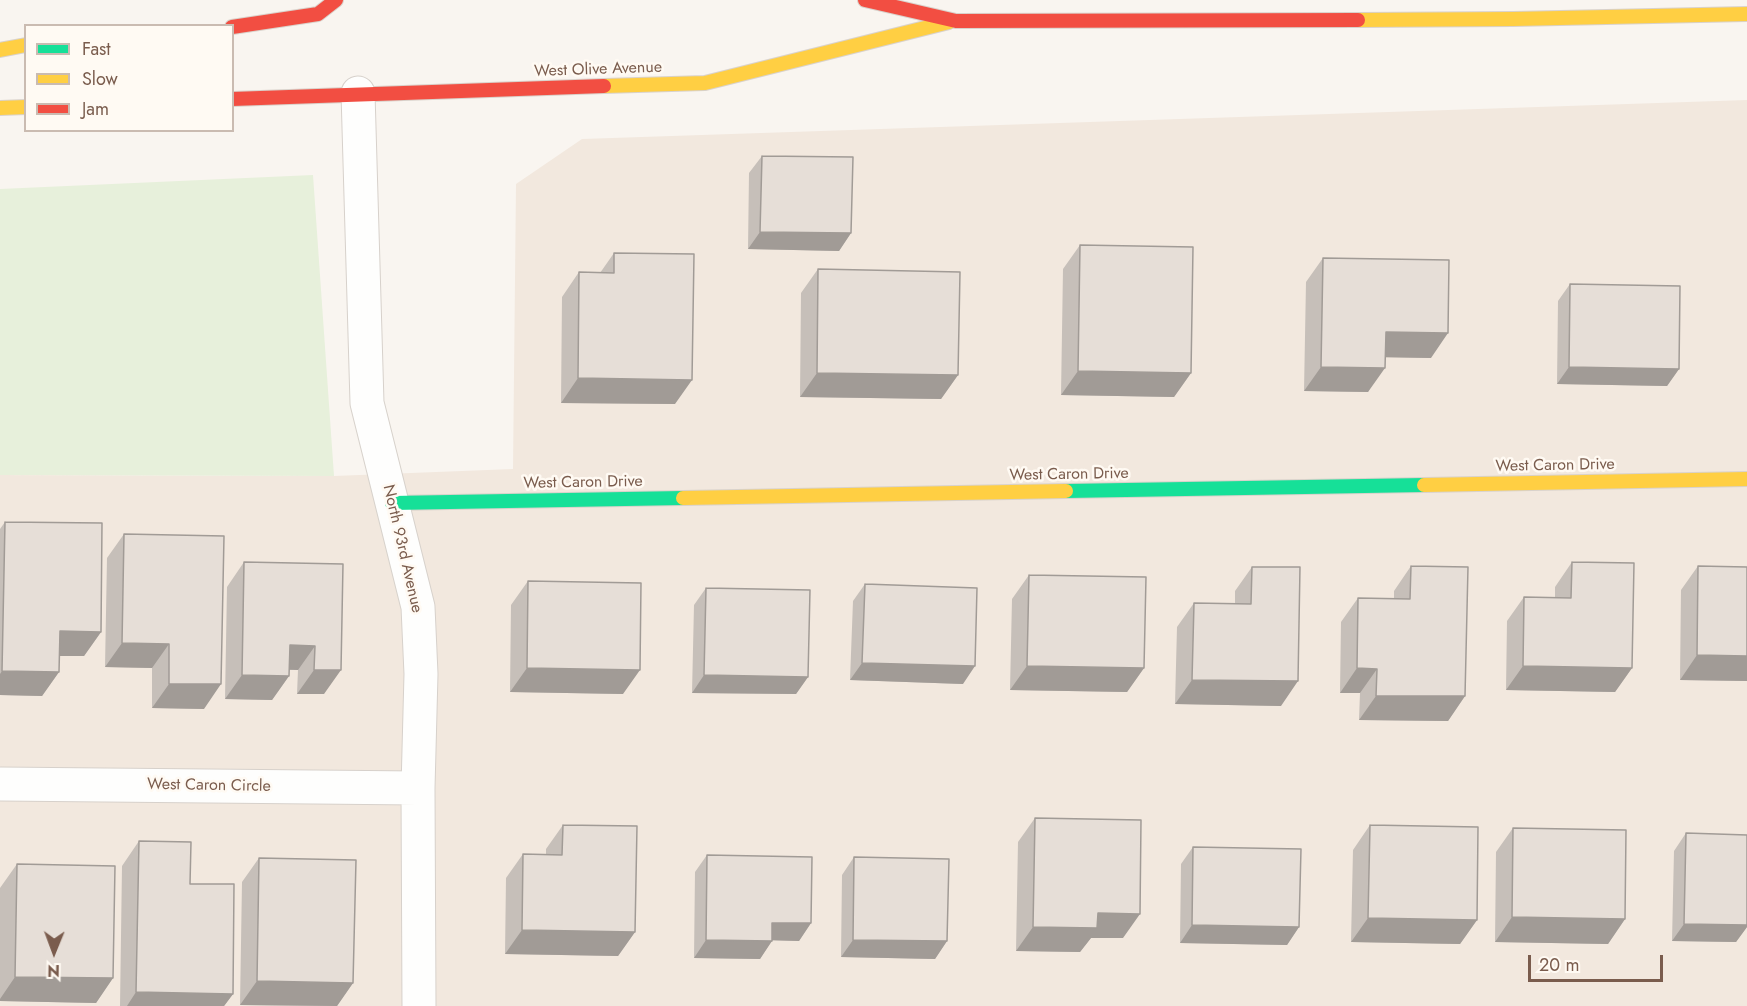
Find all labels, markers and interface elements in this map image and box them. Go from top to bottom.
legend [24,24,234,132]
text: Fast [82,36,111,62]
street label: West Olive Avenue [534,58,662,82]
text: Slow [82,66,118,92]
text: Jam [82,96,109,122]
street label: West Caron Drive [1495,455,1615,477]
street label: West Caron Drive [1009,464,1129,486]
street label: West Caron Drive [523,472,643,494]
street label: North 93rd Avenue [378,483,426,615]
street label: West Caron Circle [147,775,271,797]
north arrow [24,922,84,982]
scale bar [1531,943,1666,981]
text: 20 m [1539,952,1579,978]
text: N [47,959,60,982]

